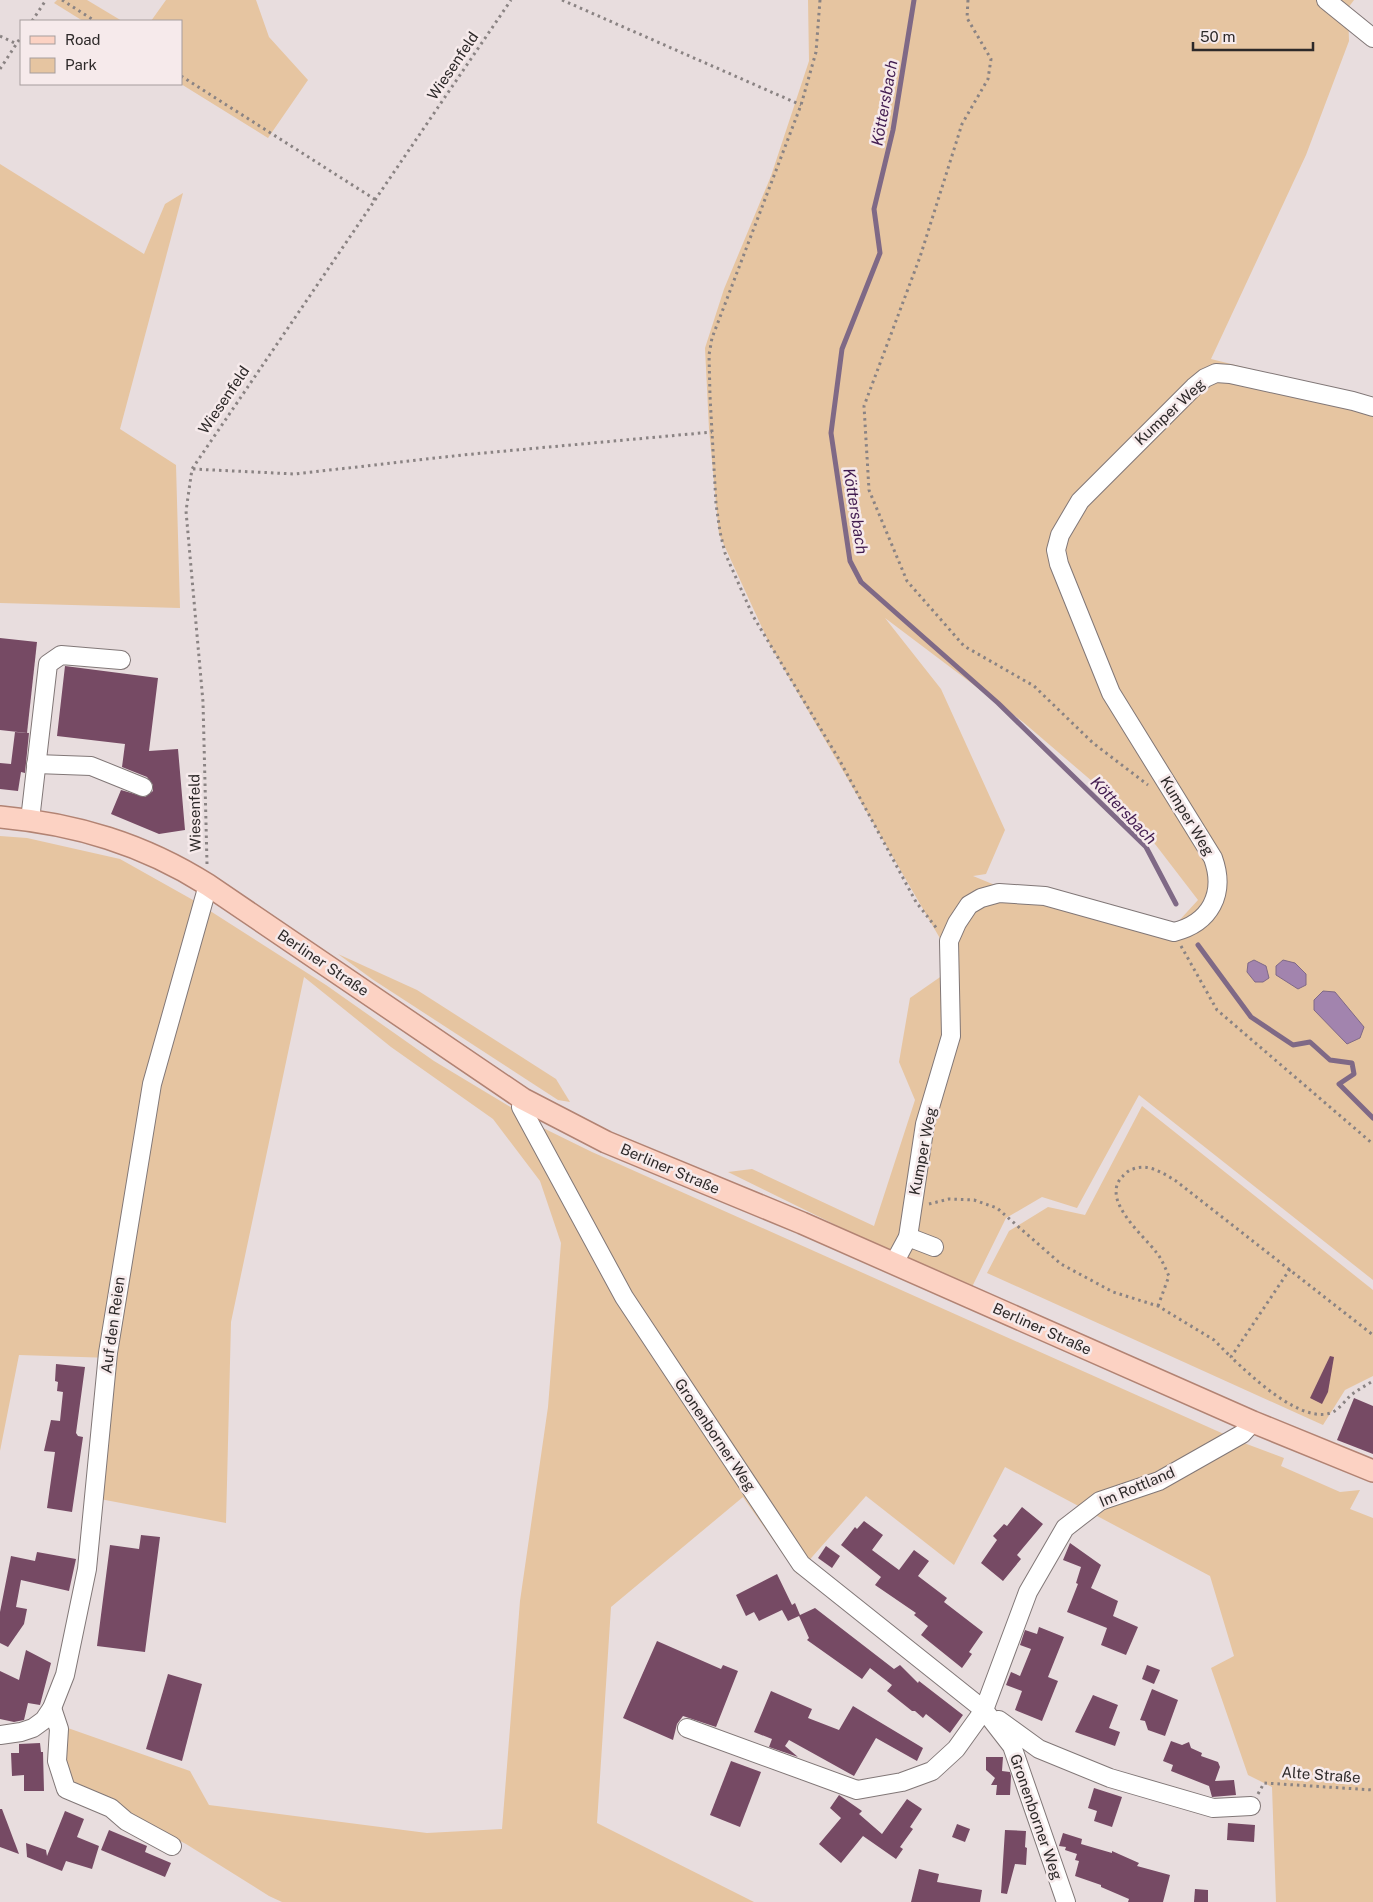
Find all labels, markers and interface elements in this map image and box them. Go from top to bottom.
legend [20,20,182,85]
scale bar [1193,20,1313,52]
street label: Wiesenfeld [424,28,482,103]
text: 50 m [1200,28,1235,45]
text: Road [65,31,101,48]
text: Park [65,56,97,73]
water label: Köttersbach [868,59,901,148]
street label: Wiesenfeld [195,362,253,437]
street label: Kumper Weg [1131,375,1208,448]
water label: Köttersbach [839,467,872,556]
water label: Köttersbach [1087,772,1161,848]
street label: Kumper Weg [1157,773,1218,859]
street label: Wiesenfeld [185,774,204,852]
street label: Berliner Straße [274,926,372,999]
street label: Kumper Weg [906,1105,939,1196]
street label: Berliner Straße [618,1140,722,1197]
street label: Auf den Reien [97,1275,128,1374]
street label: Berliner Straße [990,1299,1094,1358]
street label: Gronenborner Weg [671,1375,759,1494]
street label: Im Rottland [1097,1463,1177,1510]
street label: Gronenborner Weg [1007,1752,1066,1882]
street label: Alte Straße [1281,1763,1361,1786]

